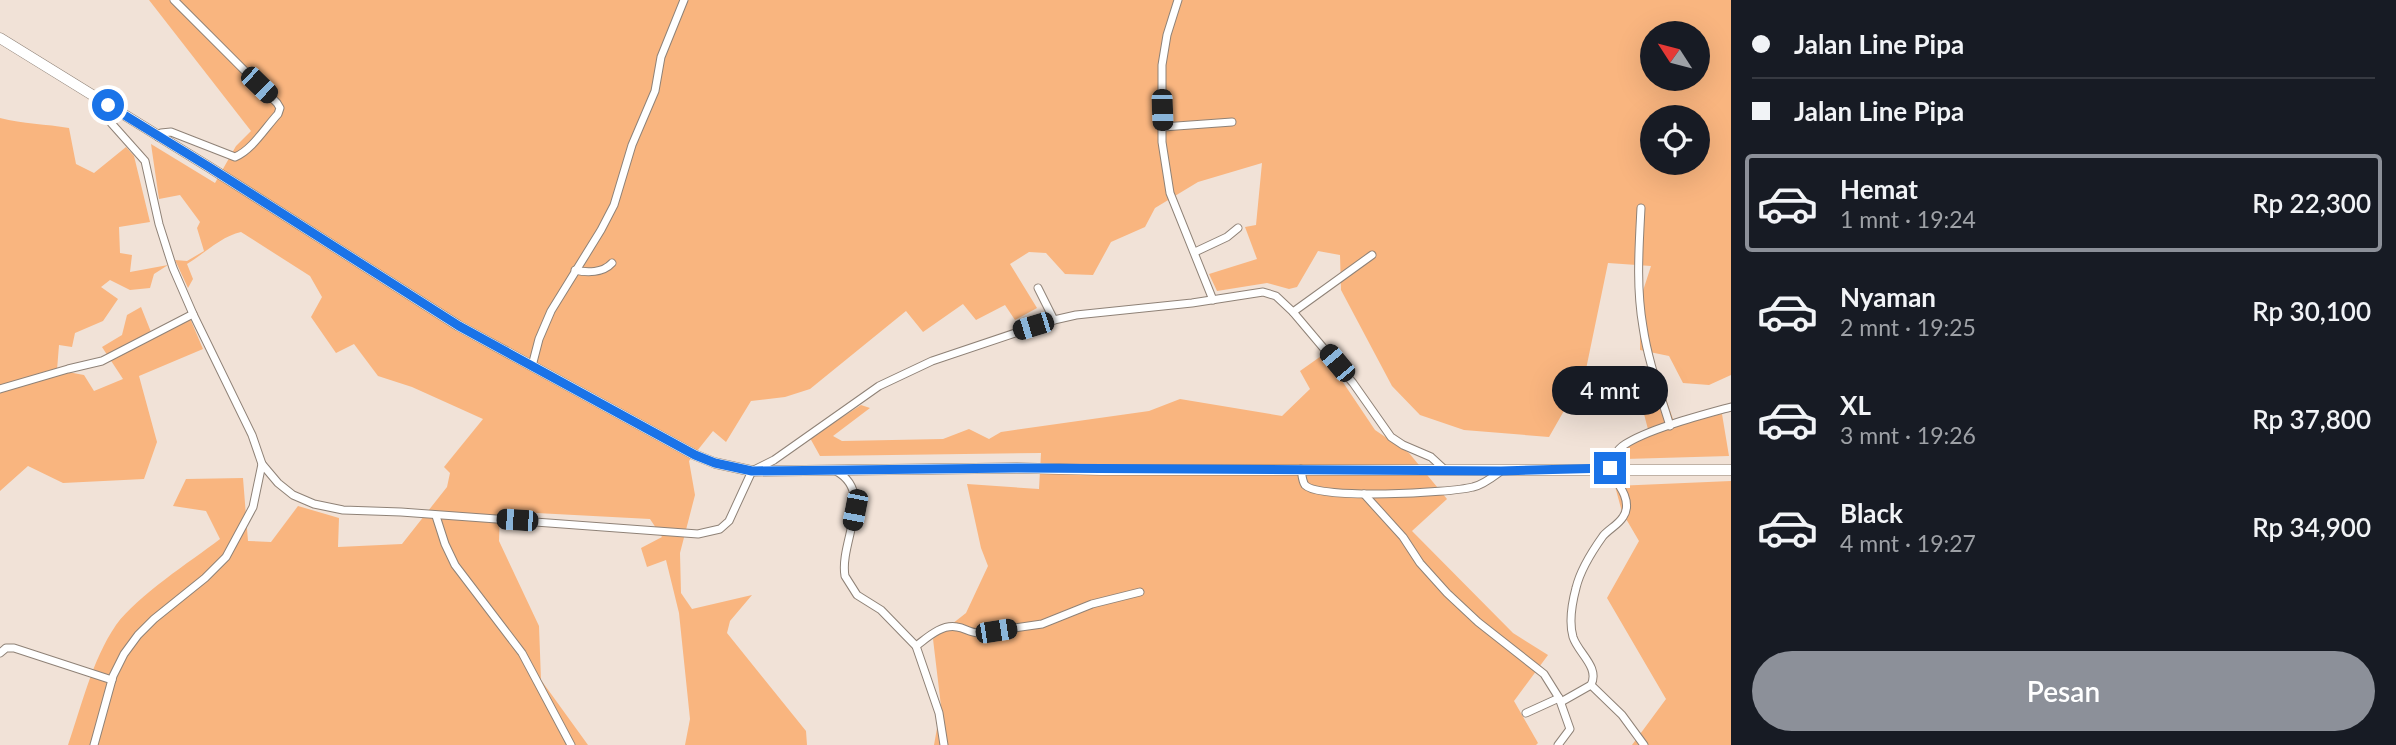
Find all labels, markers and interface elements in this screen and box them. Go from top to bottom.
north arrow [1640,21,1710,91]
map controls [1640,21,1710,175]
text: Jalan Line Pipa [1794,28,1964,60]
car [237,63,282,107]
route start [92,89,124,121]
car [1151,89,1174,131]
text: Jalan Line Pipa [1794,95,1964,127]
button: locate [1640,105,1710,175]
icon: car [1756,172,1819,235]
text: Hemat [1840,173,1918,205]
text: Rp 22,300 [2252,187,2371,219]
text: 1 mnt · 19:24 [1840,205,1976,233]
icon: car [1756,280,1819,343]
text: Nyaman [1840,281,1936,313]
text: Rp 30,100 [2252,295,2371,327]
car [1010,310,1057,342]
text: 2 mnt · 19:25 [1840,313,1976,341]
car [1316,340,1359,386]
callout: 4 mnt [1552,366,1668,416]
text: 4 mnt [1580,376,1640,404]
icon: car [1756,388,1819,451]
text: XL [1840,389,1871,421]
text: Rp 37,800 [2252,403,2371,435]
text: 3 mnt · 19:26 [1840,421,1976,449]
route end [1594,452,1626,484]
car [841,487,870,533]
icon: car [1756,496,1819,559]
text: Black [1840,497,1903,529]
car [496,508,539,532]
text: Rp 34,900 [2252,511,2371,543]
text: 4 mnt · 19:27 [1840,529,1976,557]
car [974,617,1019,645]
button: Pesan [1752,651,2375,731]

